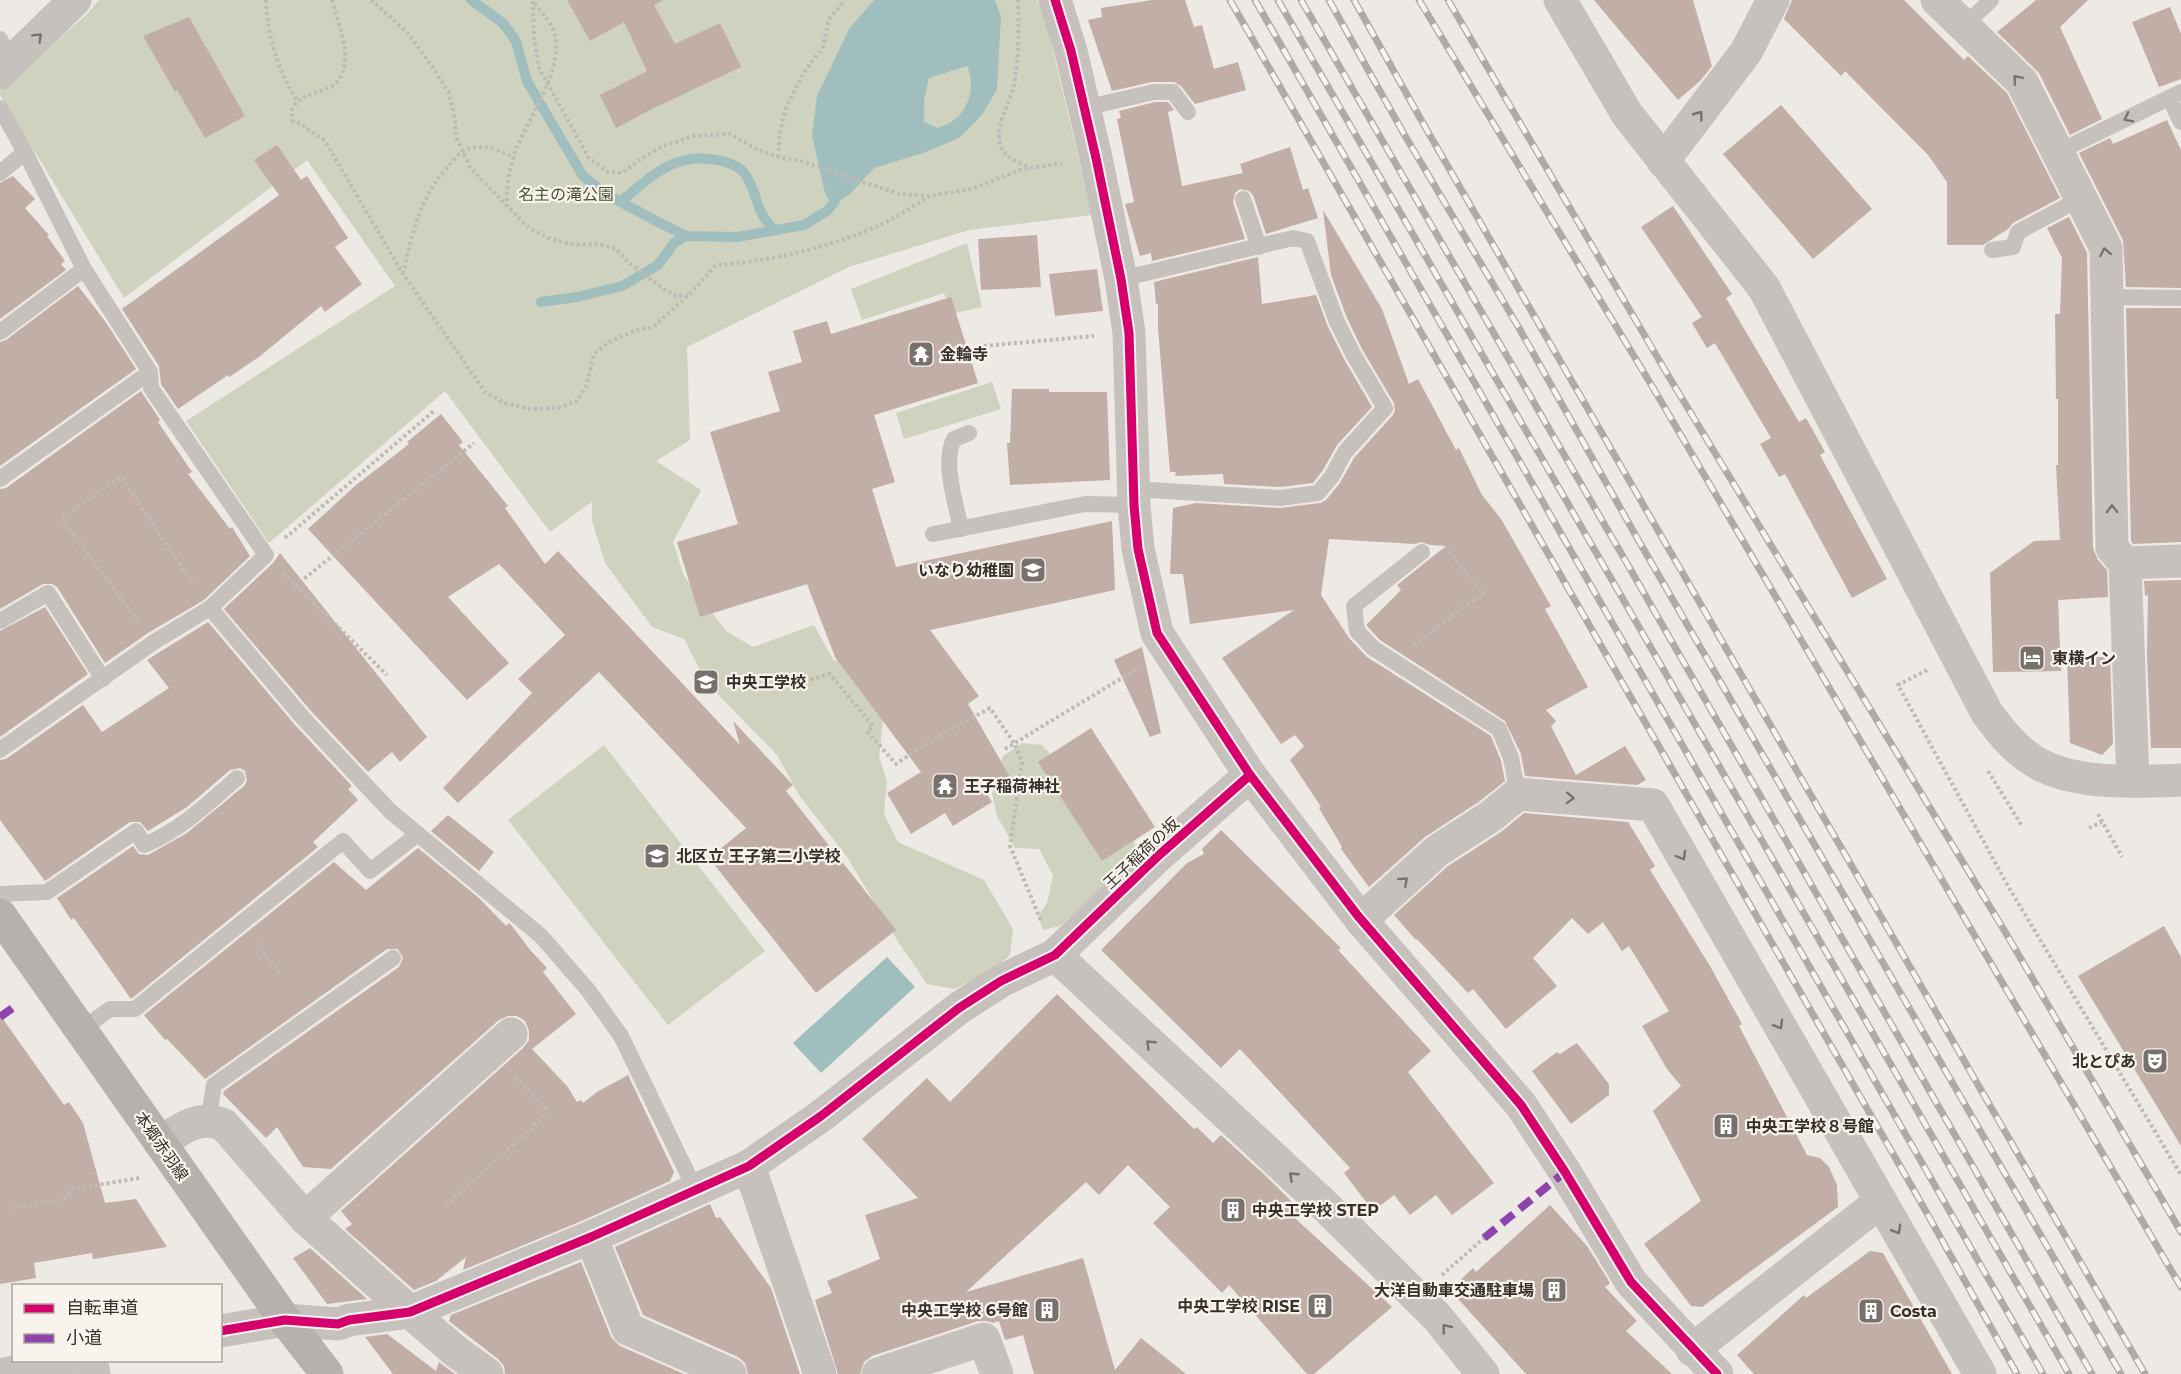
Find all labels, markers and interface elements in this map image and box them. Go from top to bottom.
one-way arrow [30,33,41,44]
one-way arrow [2013,75,2024,86]
one-way arrow [1691,110,1702,121]
one-way arrow [2124,110,2135,122]
park label: 名主の滝公園 [518,185,614,204]
one-way arrow [2099,247,2111,257]
temple icon: 金輪寺 [906,339,936,369]
place label: 金輪寺 [940,345,988,364]
one-way arrow [2105,505,2118,514]
school or university icon: いなり幼稚園 [1018,555,1048,585]
place label: いなり幼稚園 [918,561,1014,580]
hotel icon: 東横イン [2017,643,2047,673]
place label: 東横イン [2052,649,2116,668]
school or university icon: 中央工学校 [691,667,721,697]
place label: 中央工学校 [726,673,806,692]
temple icon: 王子稲荷神社 [930,771,960,801]
place label: 王子稲荷神社 [964,777,1060,796]
one-way arrow [1565,792,1574,805]
street label: 王子稲荷の坂 [1100,814,1183,893]
school or university icon: 北区立 王子第二小学校 [642,841,672,871]
place label: 北区立 王子第二小学校 [676,847,841,866]
one-way arrow [1675,849,1686,860]
one-way arrow [1398,877,1408,888]
one-way arrow [1772,1019,1783,1029]
one-way arrow [1147,1040,1158,1051]
theatre icon: 北とぴあ [2140,1046,2170,1076]
place label: 北とぴあ [2072,1052,2136,1071]
street label: 本郷赤羽線 [131,1108,192,1185]
building icon: 中央工学校８号館 [1711,1111,1741,1141]
place label: 中央工学校８号館 [1746,1117,1874,1136]
one-way arrow [1289,1173,1300,1184]
building icon: 中央工学校 STEP [1218,1195,1248,1225]
place label: 中央工学校 STEP [1252,1201,1379,1220]
one-way arrow [1890,1224,1901,1234]
building icon: 大洋自動車交通駐車場 [1539,1275,1569,1305]
place label: 大洋自動車交通駐車場 [1374,1281,1534,1300]
legend [12,1284,222,1362]
building icon: 中央工学校 RISE [1305,1291,1335,1321]
building icon: 中央工学校 6号館 [1032,1295,1062,1325]
building icon: Costa [1856,1296,1886,1326]
text: 自転車道 [66,1297,138,1319]
place label: 中央工学校 RISE [1178,1297,1300,1316]
place label: 中央工学校 6号館 [901,1301,1028,1320]
place label: Costa [1890,1302,1937,1321]
one-way arrow [1443,1324,1454,1335]
text: 小道 [66,1327,102,1349]

